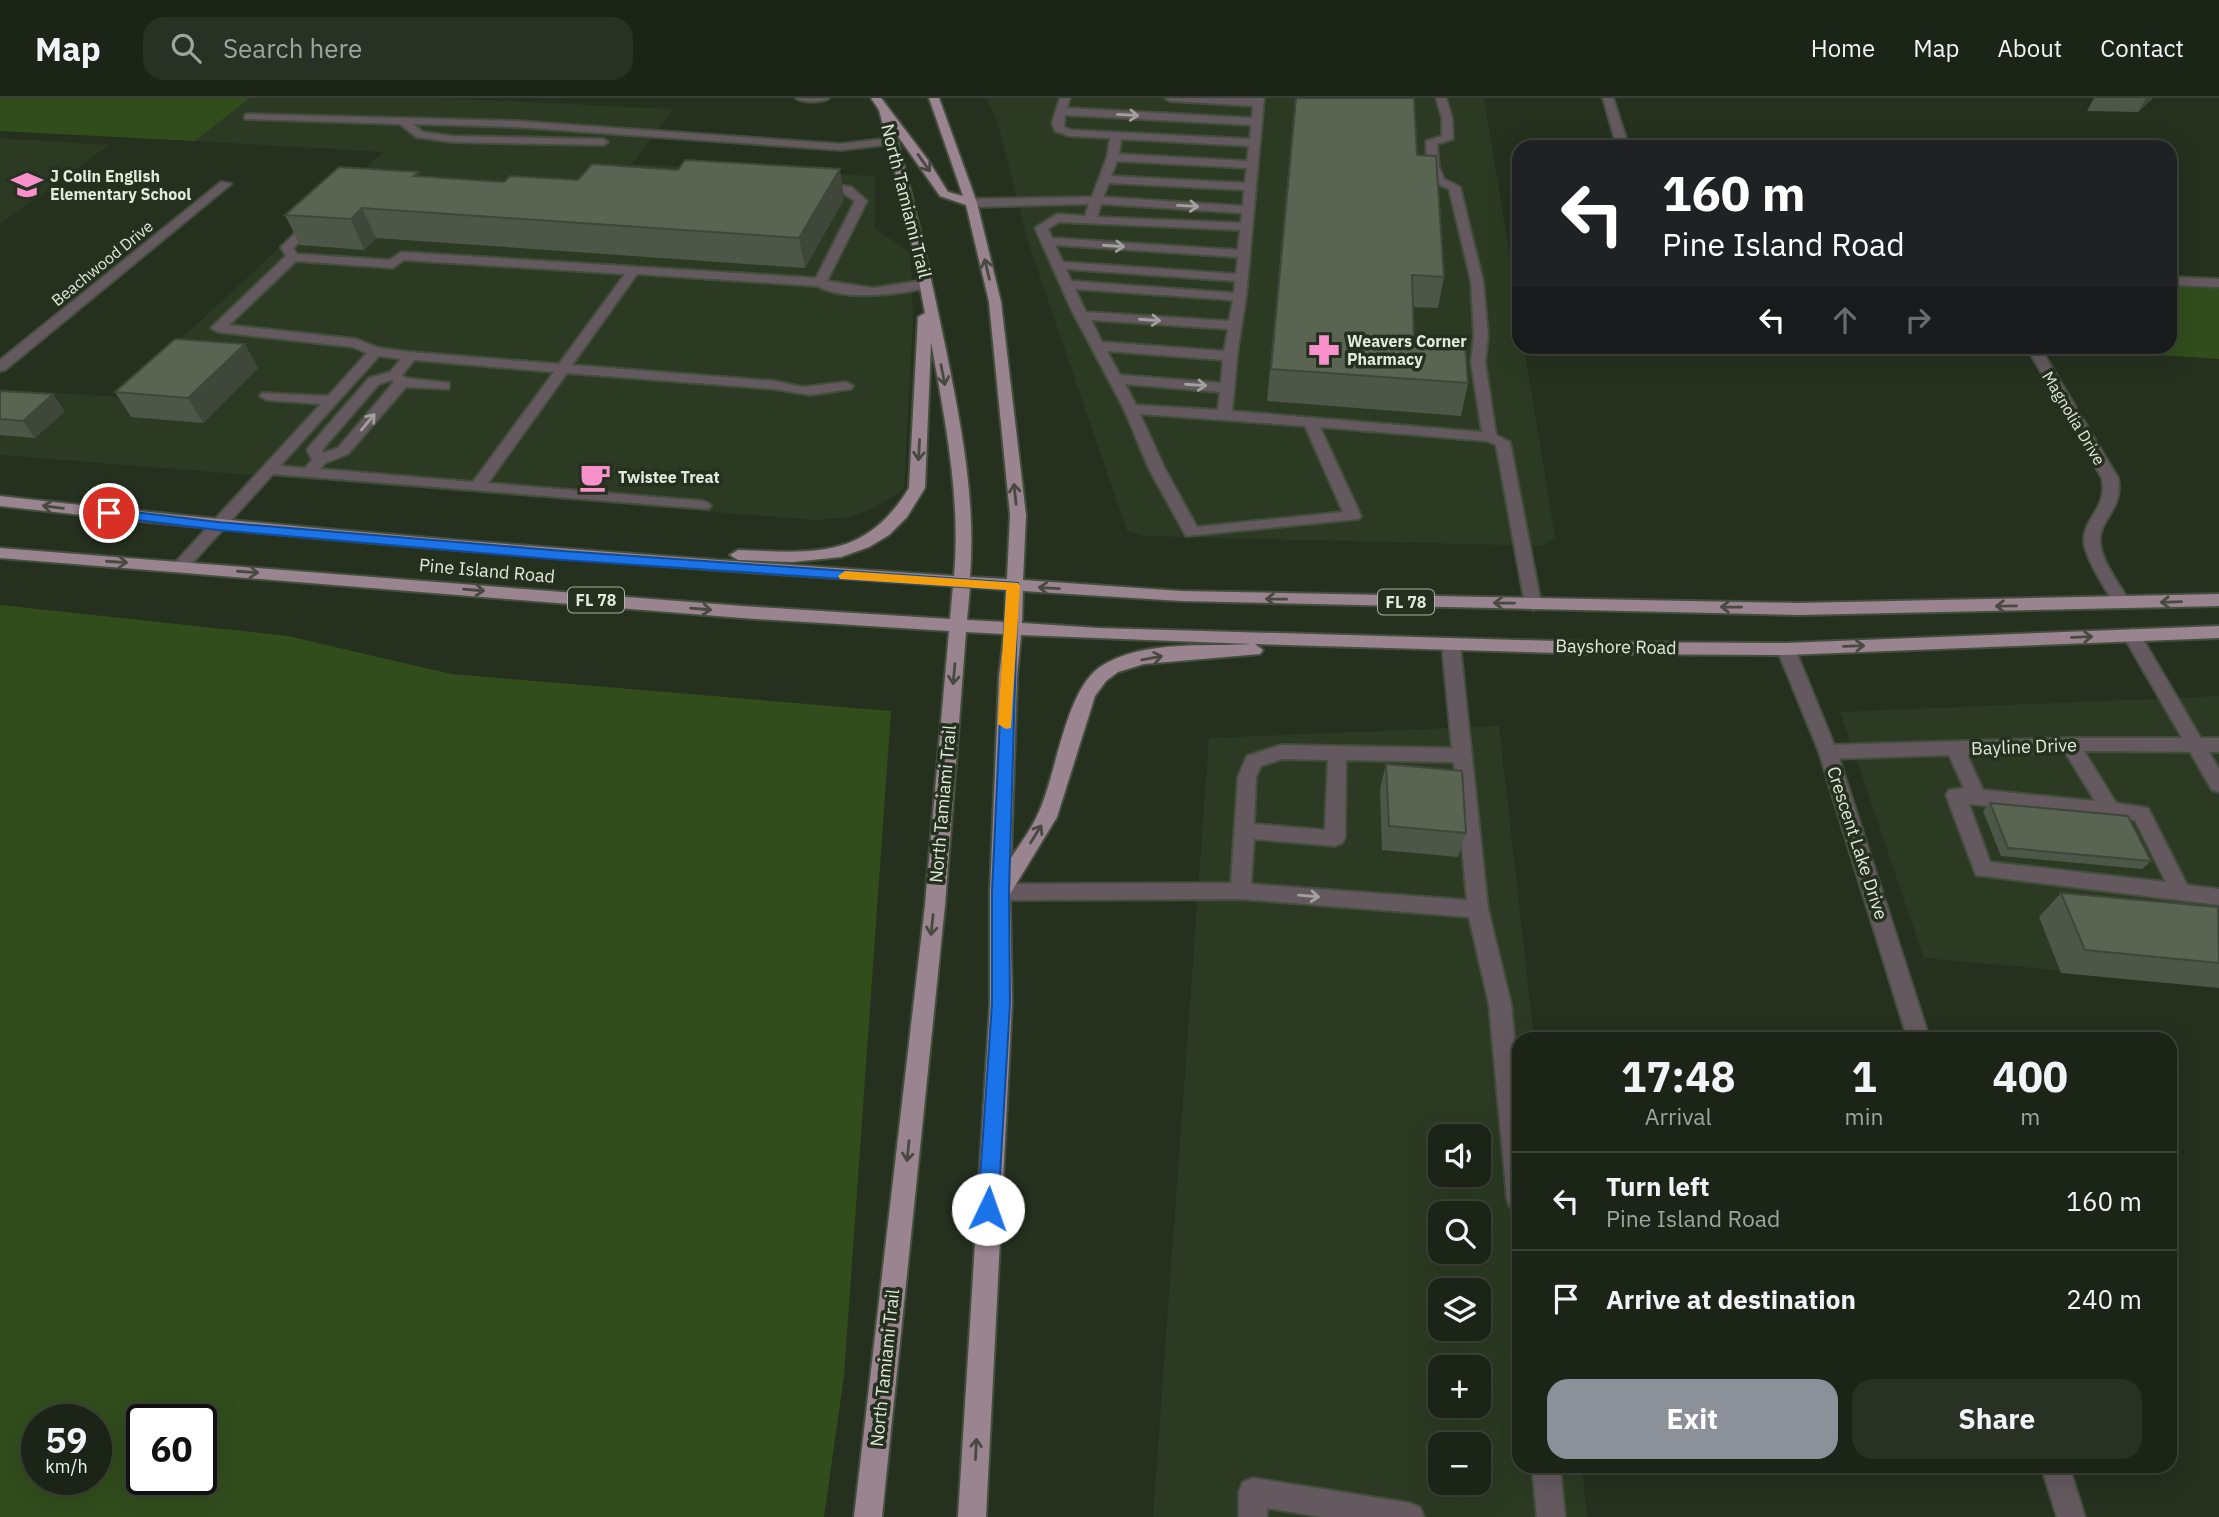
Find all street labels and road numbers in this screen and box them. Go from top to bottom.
street label: North Tamiami Trail [876,121,937,281]
street label: Beachwood Drive [47,216,157,310]
street label: Magnolia Drive [2038,367,2110,469]
street label: Pine Island Road [418,553,556,588]
road number: FL 78 [568,587,624,612]
road number: FL 78 [1378,589,1434,614]
street label: Bayshore Road [1555,634,1677,659]
street label: North Tamiami Trail [924,724,961,884]
street label: Bayline Drive [1971,733,2077,760]
street label: Crescent Lake Drive [1822,763,1893,922]
street label: North Tamiami Trail [865,1288,904,1448]

